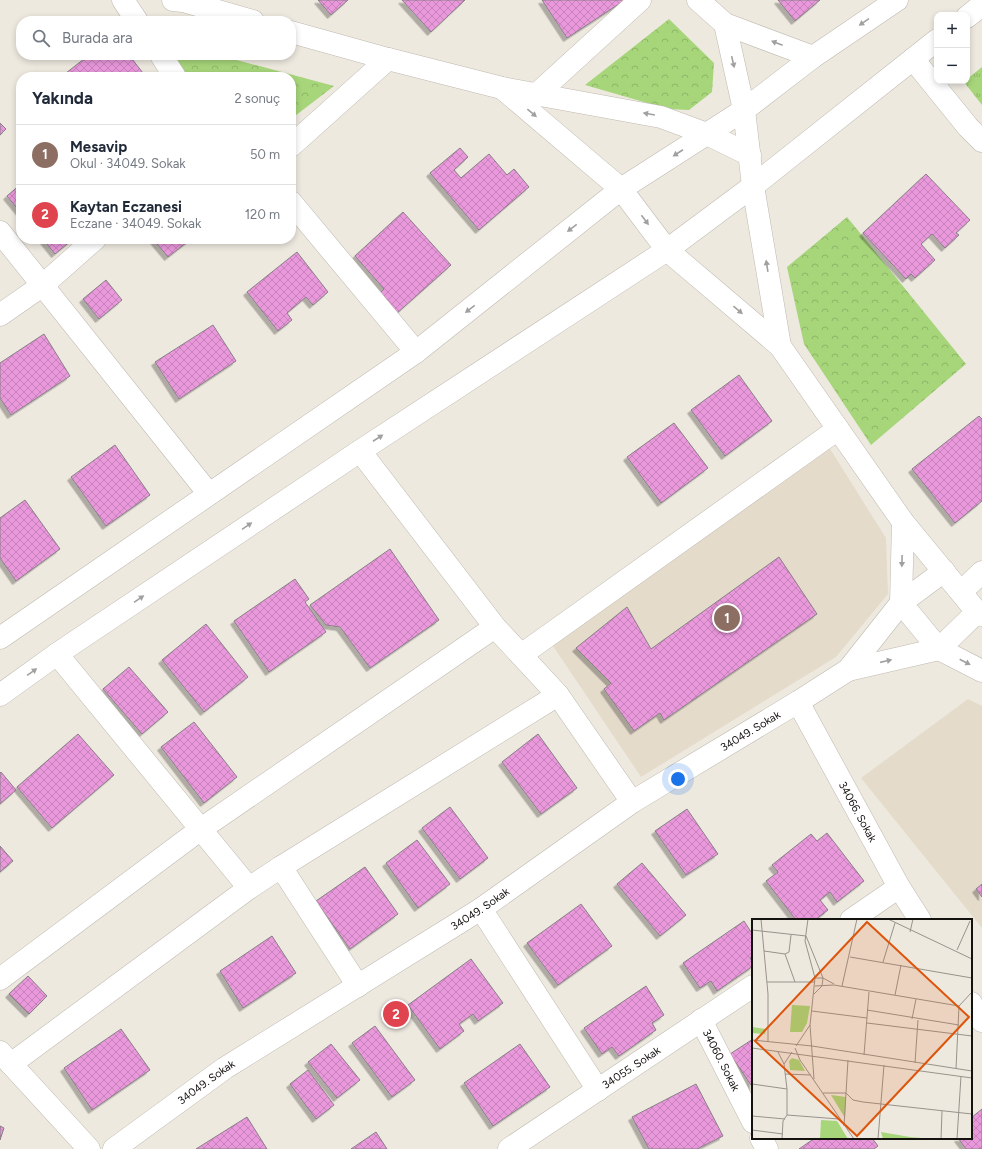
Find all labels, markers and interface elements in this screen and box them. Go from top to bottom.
map controls [934,12,970,84]
button: + [934,12,970,48]
search box [16,16,296,60]
one-way arrow [859,18,870,26]
icon: search [30,27,52,49]
text: Burada ara [62,29,133,47]
one-way arrow [770,40,782,46]
button: − [934,48,970,84]
one-way arrow [731,56,737,68]
text: Yakında [32,88,93,108]
text: 2 sonuç [234,91,280,106]
one-way arrow [527,109,537,118]
one-way arrow [643,111,655,117]
text: Mesavip [70,138,127,156]
text: 1 [42,147,48,162]
text: 50 m [250,147,280,162]
one-way arrow [672,149,684,156]
text: Okul · 34049. Sokak [70,156,186,171]
text: Kaytan Eczanesi [70,198,182,216]
text: 2 [41,207,49,222]
text: 120 m [245,207,280,222]
one-way arrow [640,215,649,226]
text: Eczane · 34049. Sokak [70,216,201,231]
one-way arrow [567,224,578,232]
one-way arrow [763,260,769,272]
one-way arrow [465,304,476,313]
one-way arrow [732,306,743,315]
one-way arrow [373,435,384,442]
one-way arrow [241,523,253,530]
one-way arrow [899,555,906,567]
one-way arrow [134,595,145,603]
pin: 1 [714,603,740,633]
one-way arrow [880,658,892,664]
one-way arrow [959,659,970,665]
one-way arrow [27,668,37,676]
street label: 34049. Sokak [718,707,783,754]
your location [668,769,688,789]
street label: 34066. Sokak [836,779,880,845]
street label: 34049. Sokak [448,884,512,933]
inset map [752,919,972,1139]
pin: 2 [383,999,409,1029]
street label: 34060. Sokak [700,1027,743,1094]
street label: 34055. Sokak [600,1043,663,1091]
street label: 34049. Sokak [175,1057,238,1107]

